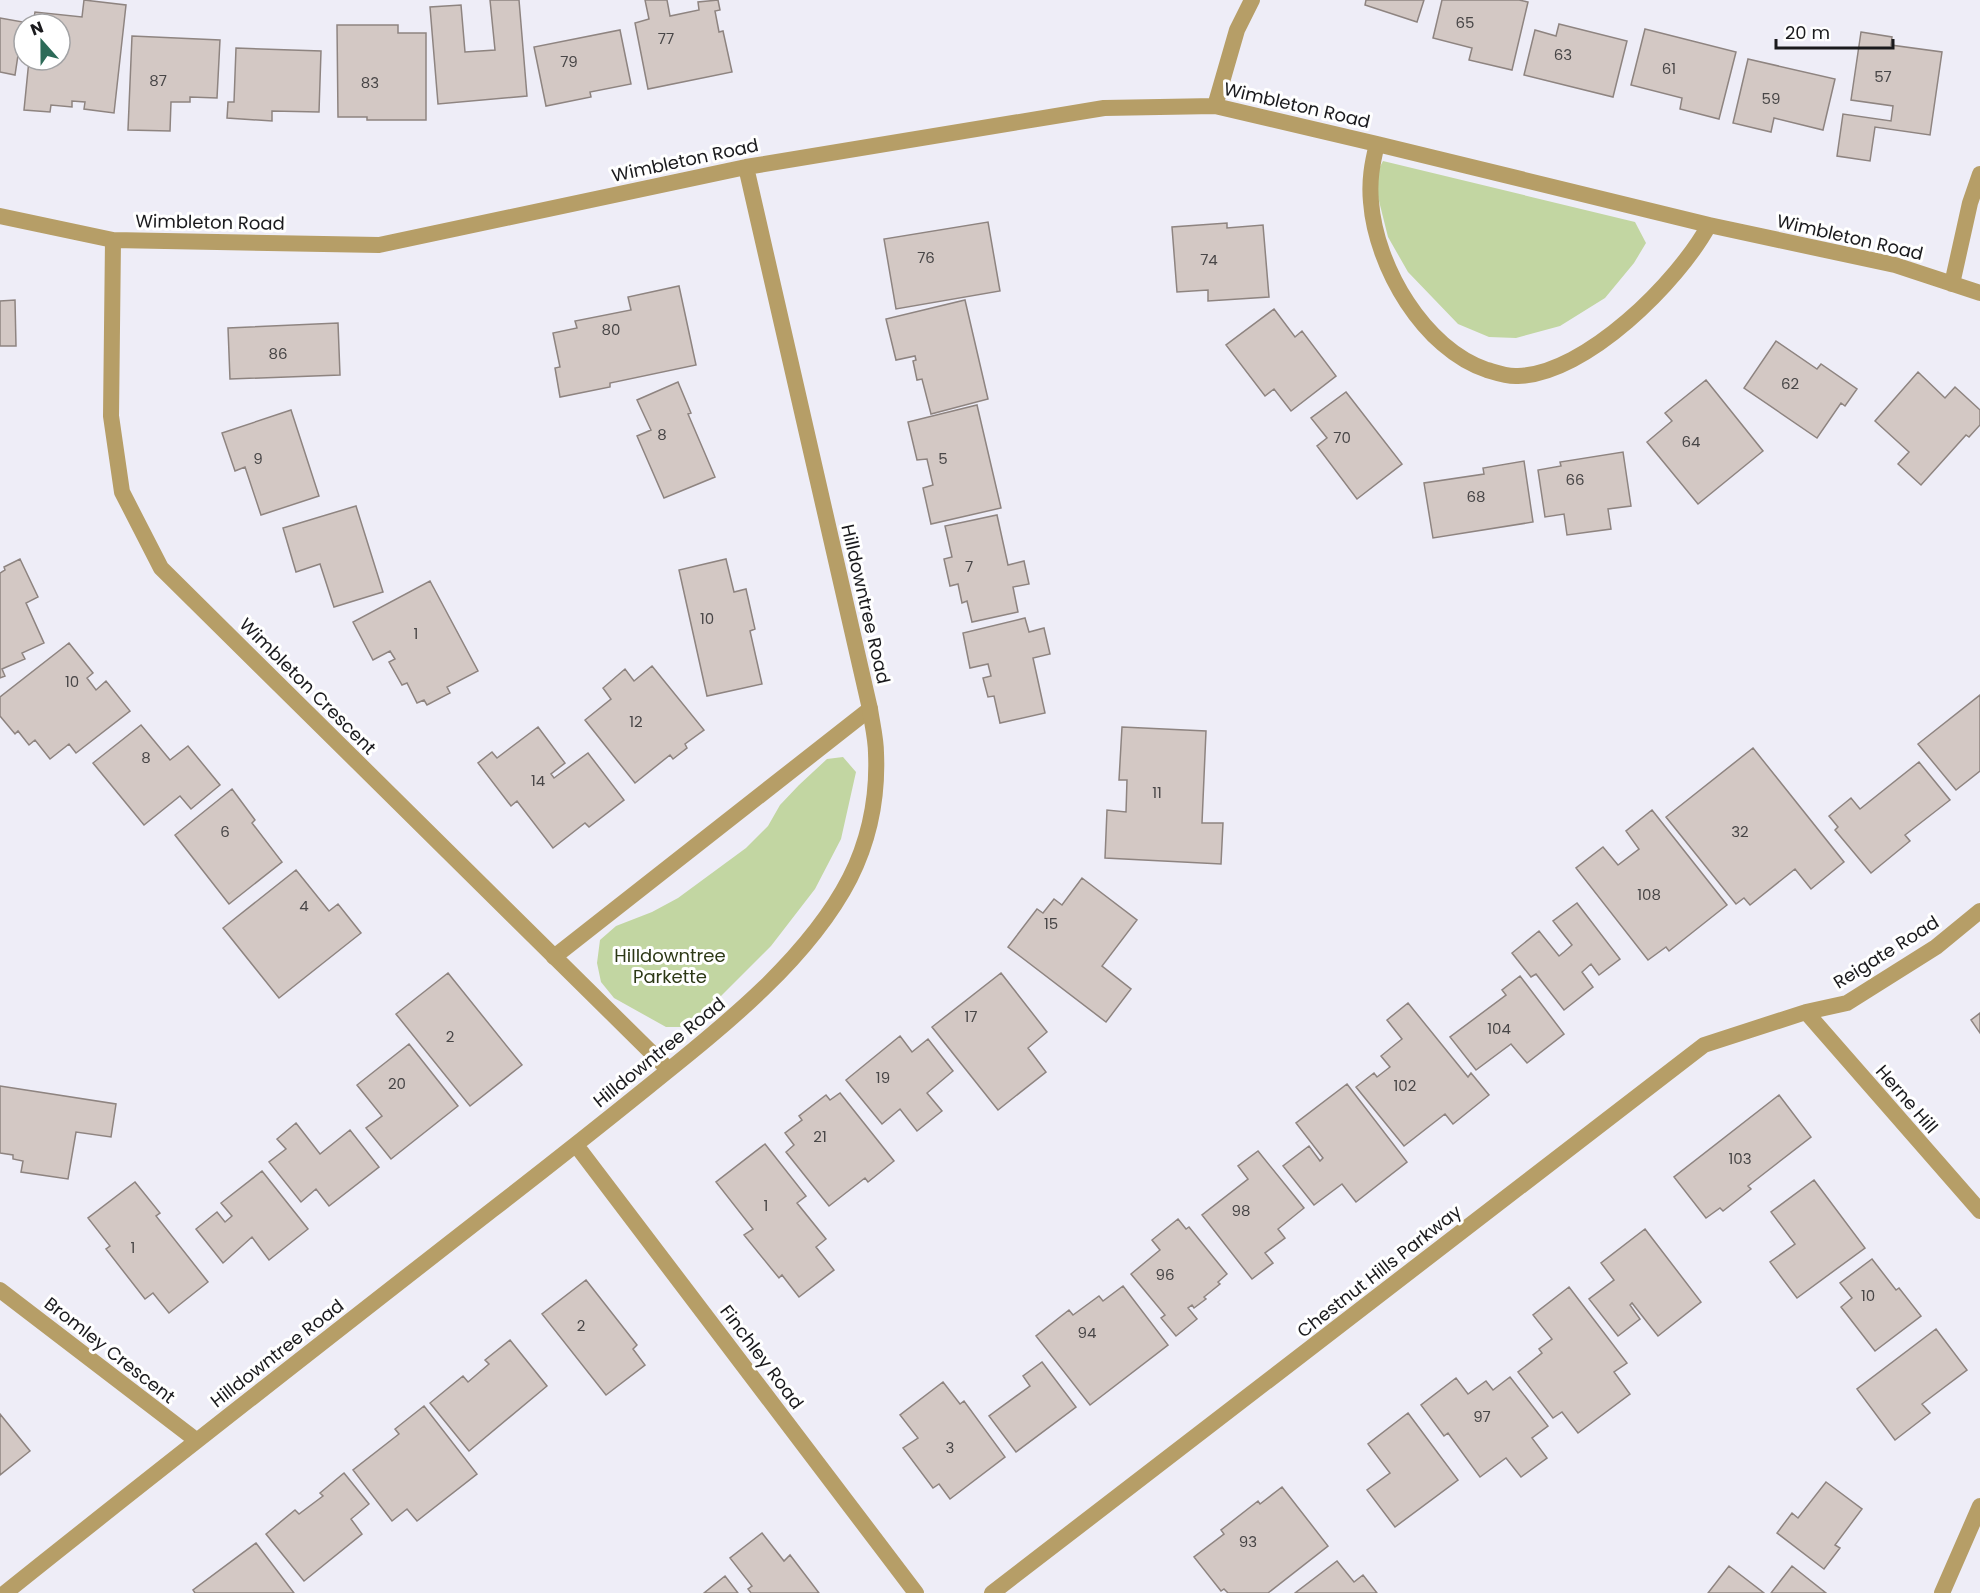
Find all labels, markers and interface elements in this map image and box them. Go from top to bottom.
north arrow [12,12,72,72]
house number: 65 [1456,12,1474,33]
scale bar [1776,12,1893,50]
text: N [27,16,47,41]
text: 20 m [1785,20,1830,45]
house number: 77 [658,28,674,49]
house number: 63 [1554,44,1572,65]
house number: 79 [560,51,578,72]
house number: 61 [1662,58,1676,79]
house number: 57 [1874,66,1892,87]
house number: 87 [149,70,167,91]
house number: 83 [361,72,379,93]
street label: Wimbleton Road [1221,76,1373,134]
house number: 59 [1762,88,1780,109]
street label: Wimbleton Road [609,132,761,188]
street label: Wimbleton Road [135,208,285,236]
street label: Wimbleton Road [1774,208,1926,266]
house number: 76 [917,247,935,268]
house number: 74 [1200,249,1218,270]
house number: 80 [602,319,620,340]
house number: 86 [269,343,288,364]
house number: 62 [1781,373,1799,394]
house number: 8 [657,424,667,445]
house number: 70 [1333,427,1351,448]
house number: 64 [1682,431,1700,452]
house number: 9 [253,448,263,469]
house number: 5 [938,448,948,469]
house number: 66 [1565,469,1585,490]
house number: 68 [1467,486,1486,507]
street label: Hilldowntree Road [835,522,897,686]
house number: 7 [965,556,973,577]
house number: 10 [700,608,714,629]
street label: Wimbleton Crescent [234,612,382,760]
house number: 1 [414,623,418,644]
house number: 10 [65,671,79,692]
house number: 12 [629,711,643,732]
house number: 8 [141,747,151,768]
house number: 14 [531,770,545,791]
house number: 11 [1152,782,1162,803]
house number: 6 [220,821,230,842]
house number: 32 [1731,821,1749,842]
house number: 108 [1637,884,1661,905]
house number: 4 [299,895,309,916]
street label: Reigate Road [1828,910,1944,994]
house number: 15 [1044,913,1058,934]
park label: Hilldowntree Parkette [614,943,726,989]
street label: Hilldowntree Road [588,991,730,1113]
house number: 17 [965,1006,978,1027]
house number: 104 [1487,1018,1511,1039]
house number: 2 [446,1026,454,1047]
street label: Herne Hill [1870,1059,1944,1139]
house number: 19 [876,1067,890,1088]
house number: 20 [388,1073,406,1094]
house number: 102 [1394,1075,1416,1096]
house number: 21 [813,1126,827,1147]
house number: 103 [1728,1148,1752,1169]
house number: 1 [764,1195,768,1216]
street label: Chestnut Hills Parkway [1292,1199,1466,1343]
house number: 98 [1232,1200,1250,1221]
house number: 1 [131,1237,135,1258]
house number: 96 [1156,1264,1174,1285]
house number: 10 [1861,1285,1875,1306]
street label: Bromley Crescent [39,1291,181,1409]
street label: Hilldowntree Road [205,1293,349,1413]
street label: Finchley Road [714,1300,810,1414]
house number: 2 [577,1315,585,1336]
house number: 94 [1078,1322,1096,1343]
house number: 97 [1473,1406,1491,1427]
house number: 3 [946,1437,954,1458]
house number: 93 [1239,1531,1257,1552]

